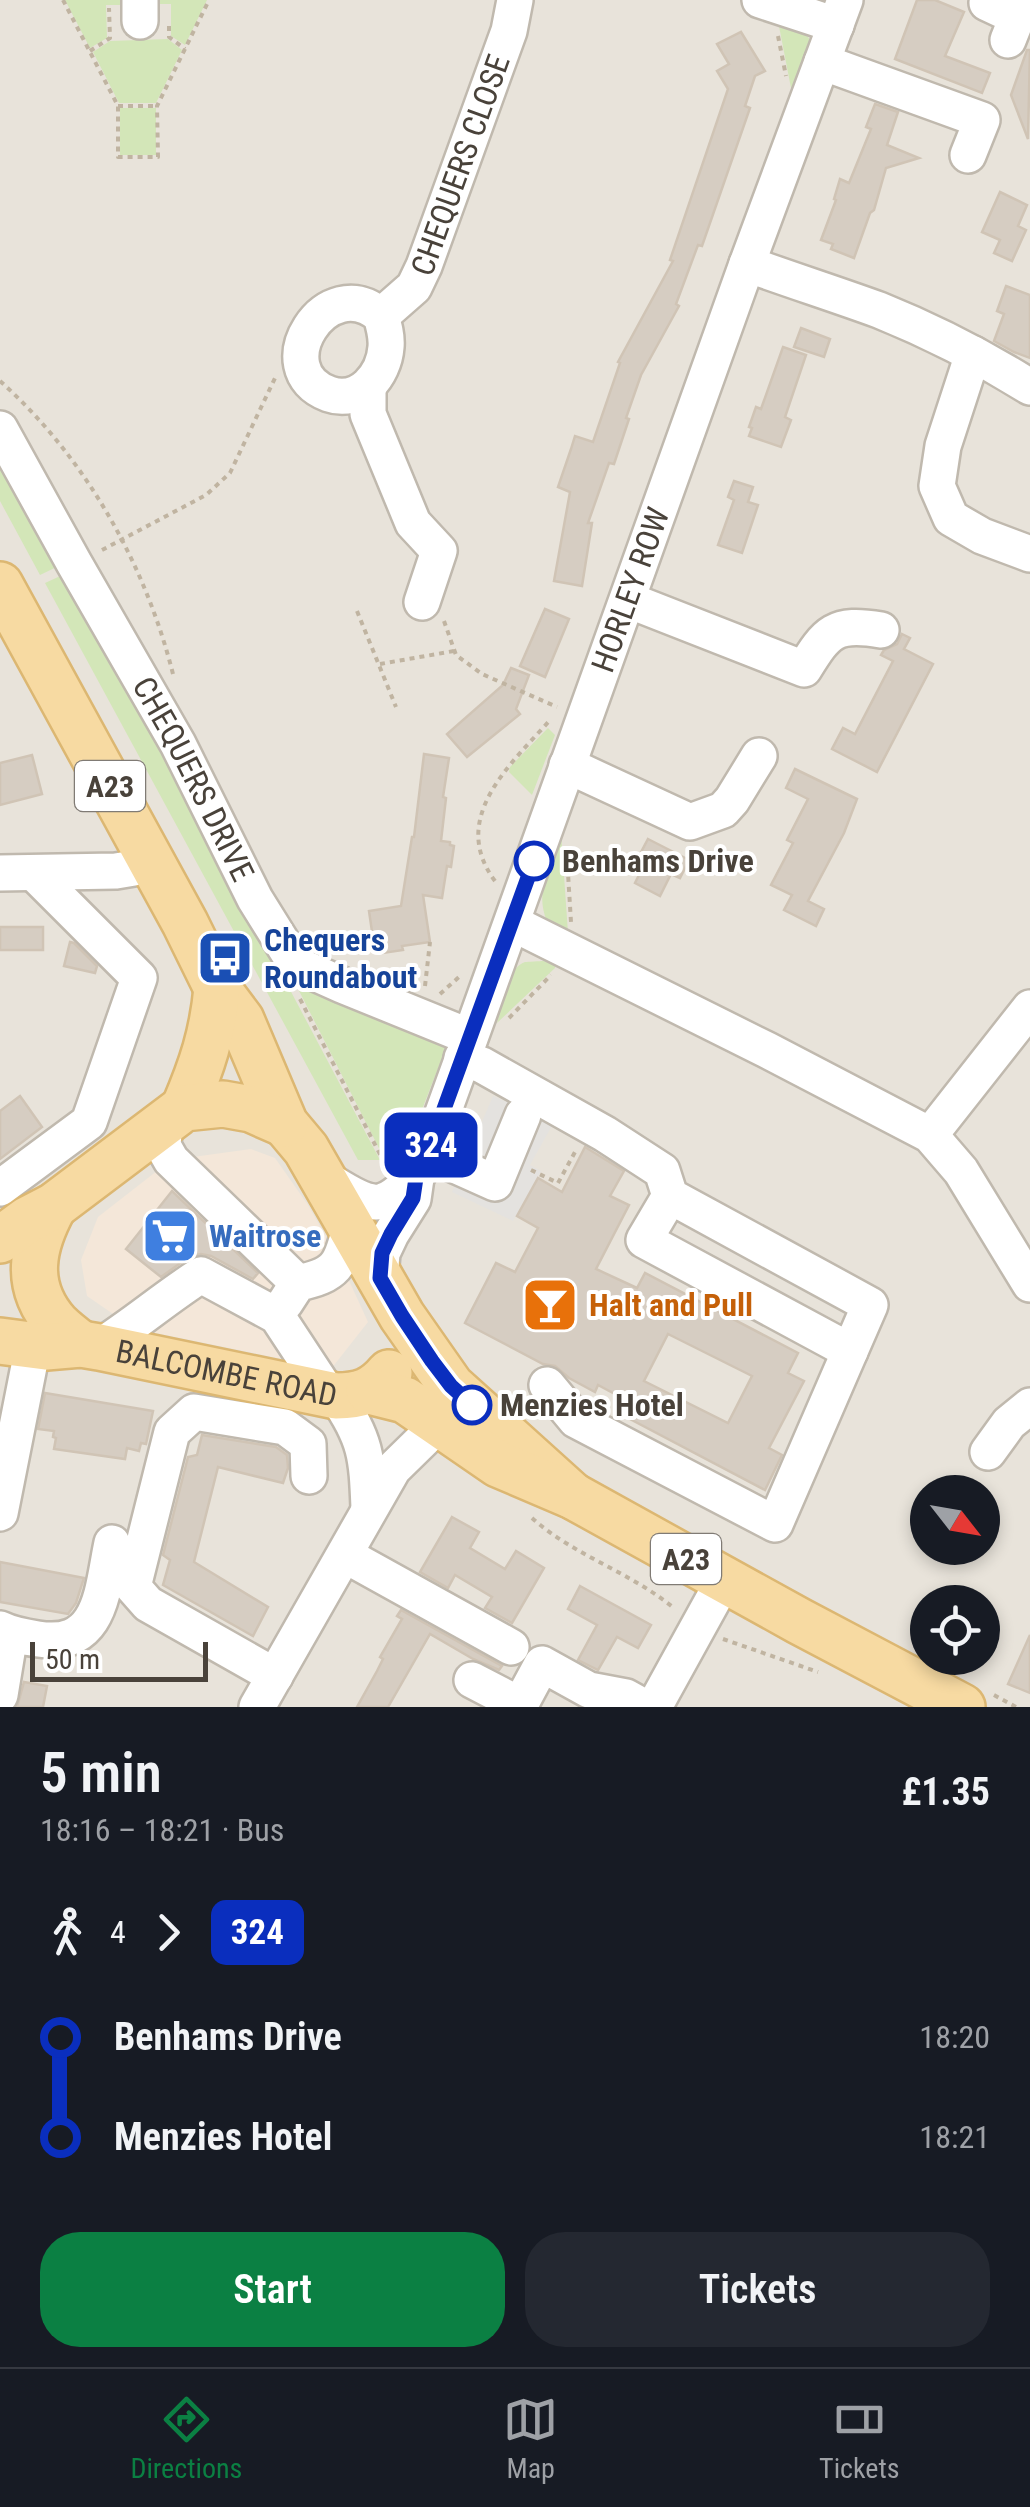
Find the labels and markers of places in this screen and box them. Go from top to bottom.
marker: Benhams Drive [515,842,553,880]
place label: Benhams Drive [562,842,754,880]
place label: Chequers Roundabout [264,921,418,996]
bus stop icon: Chequers Roundabout [195,928,255,988]
supermarket icon: Waitrose [140,1206,200,1266]
place label: Waitrose [209,1217,321,1255]
bar icon: Halt and Pull [520,1275,580,1335]
place label: Halt and Pull [589,1286,753,1324]
marker: Menzies Hotel [453,1386,491,1424]
place label: Menzies Hotel [500,1386,684,1424]

